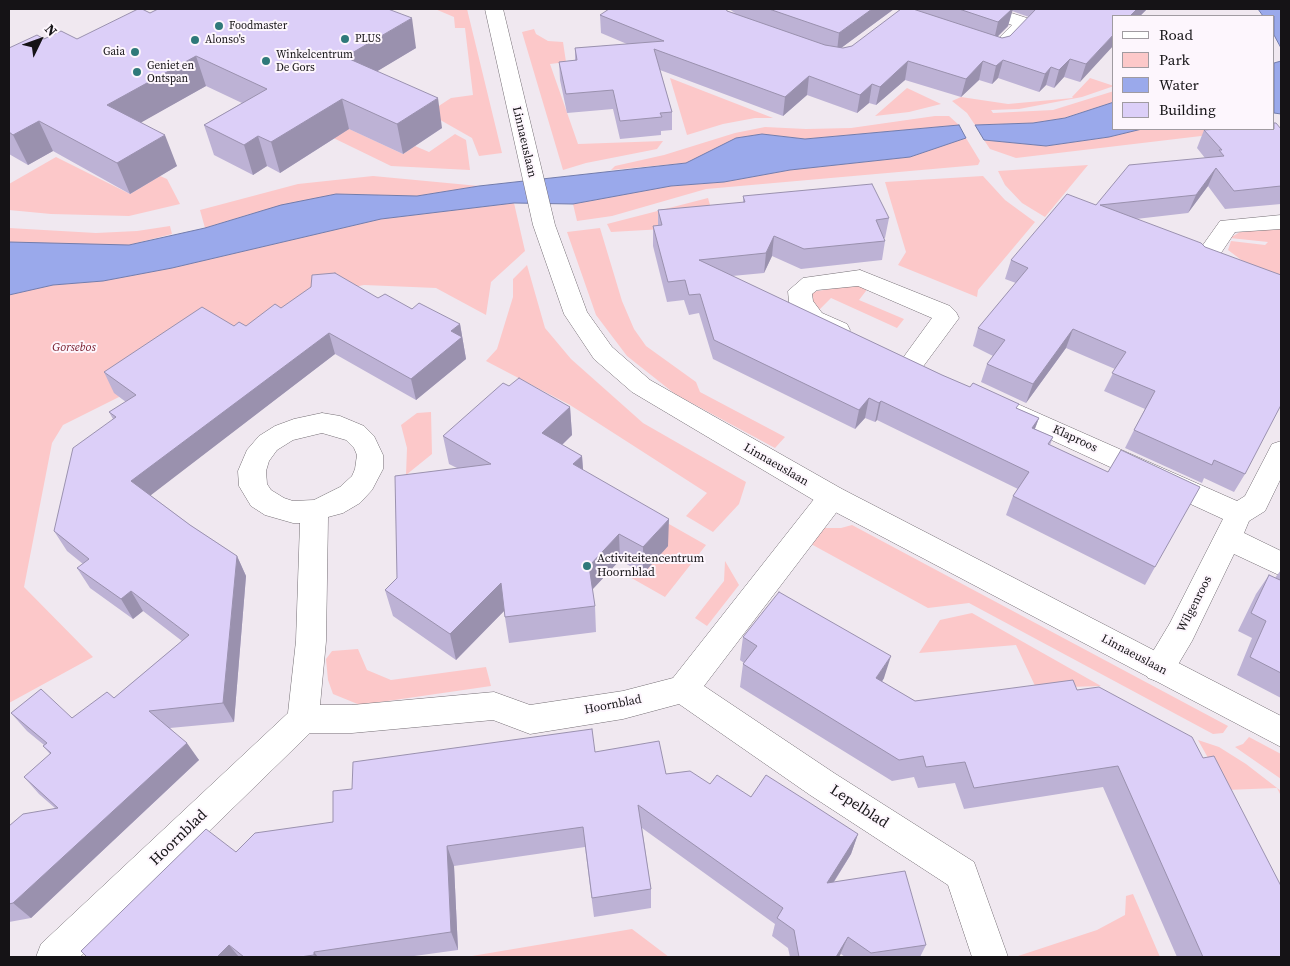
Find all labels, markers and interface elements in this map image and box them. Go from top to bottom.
north arrow [15,15,65,65]
legend [1112,15,1275,130]
text: N [40,19,62,40]
place label: Foodmaster [229,19,287,33]
marker: Foodmaster [213,20,225,32]
text: Road [1159,24,1193,45]
place label: PLUS [355,32,381,46]
place label: Alonso's [205,33,245,47]
marker: PLUS [339,33,351,45]
marker: Alonso's [189,34,201,46]
place label: Gaia [103,45,125,59]
marker: Gaia [129,46,141,58]
place label: Winkelcentrum De Gors [276,48,353,74]
text: Park [1159,49,1190,70]
marker: Winkelcentrum De Gors [260,55,272,67]
place label: Geniet en Ontspan [147,59,194,85]
marker: Geniet en Ontspan [131,66,143,78]
text: Water [1159,74,1199,95]
text: Building [1159,99,1216,120]
street label: Linnaeuslaan [509,105,539,179]
park label: Gorsebos [52,341,96,355]
street label: Klaproos [1050,422,1100,456]
street label: Linnaeuslaan [741,441,811,489]
place label: Activiteitencentrum Hoornblad [597,552,704,580]
marker: Activiteitencentrum Hoornblad [581,560,593,572]
street label: Wilgenroos [1175,573,1215,635]
street label: Linnaeuslaan [1099,632,1169,678]
street label: Hoornblad [583,692,643,718]
street label: Lepelblad [826,781,892,833]
street label: Hoornblad [147,806,211,870]

